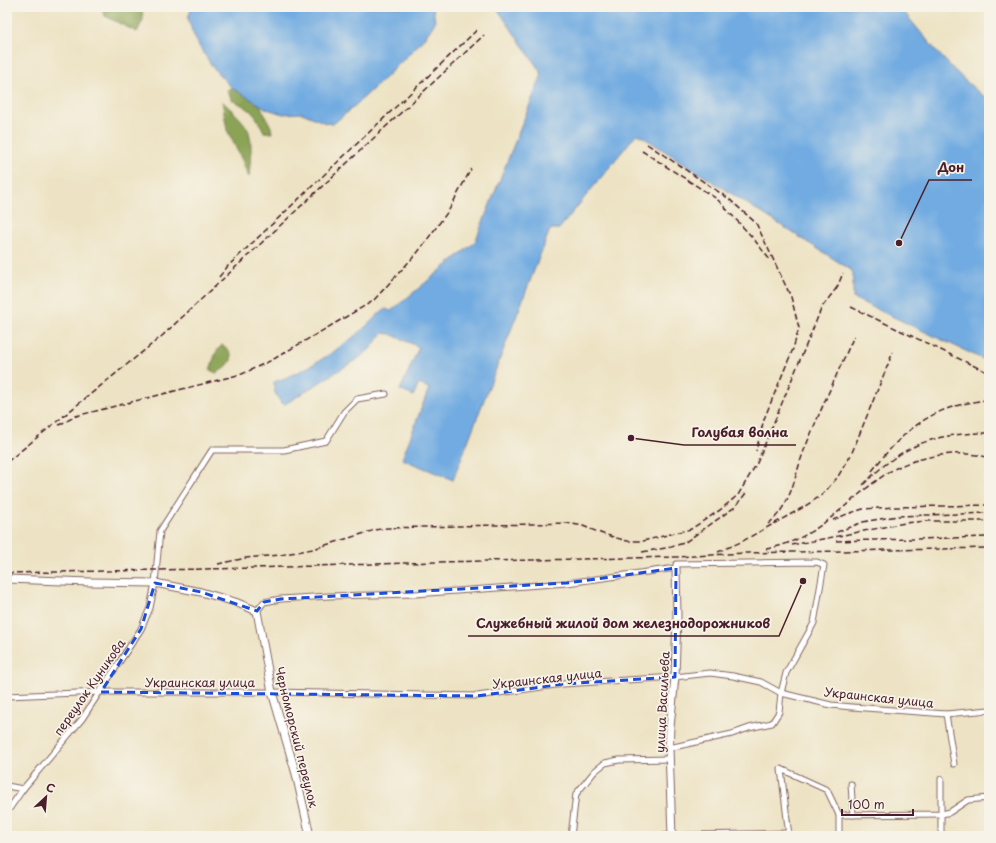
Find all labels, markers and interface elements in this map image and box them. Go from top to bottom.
callout: Дон [929,155,972,180]
text: Дон [937,157,964,176]
callout: Голубая волна [684,420,796,445]
text: Голубая волна [692,422,789,441]
callout: Служебный жилой дом железнодорожников [468,611,779,636]
text: Служебный жилой дом железнодорожников [476,613,770,632]
street label: переулок Куникова [49,634,130,739]
street label: улица Васильева [650,650,674,753]
street label: Украинская улица [491,663,603,693]
street label: Черноморский переулок [271,665,323,810]
street label: Украинская улица [145,673,255,691]
street label: Украинская улица [823,682,935,712]
north arrow [26,777,66,817]
text: С [43,778,58,797]
scale bar [842,791,913,817]
text: 100 m [848,795,885,813]

